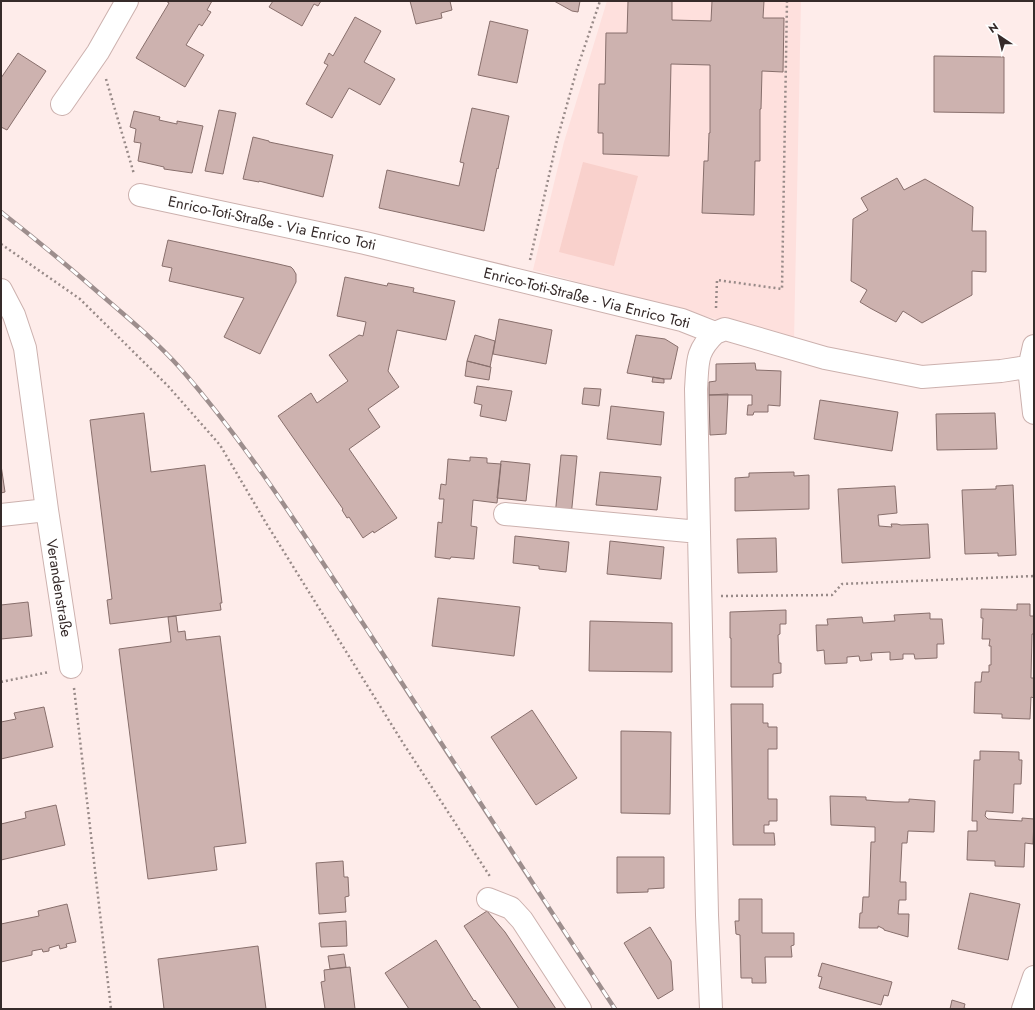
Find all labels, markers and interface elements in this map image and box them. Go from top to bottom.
north arrow [979,16,1019,56]
text: N [985,19,1001,37]
street label: Enrico-Toti-Straße - Via Enrico Toti [166,190,378,256]
street label: Enrico-Toti-Straße - Via Enrico Toti [481,262,693,334]
street label: Verandenstraße [40,537,78,639]

